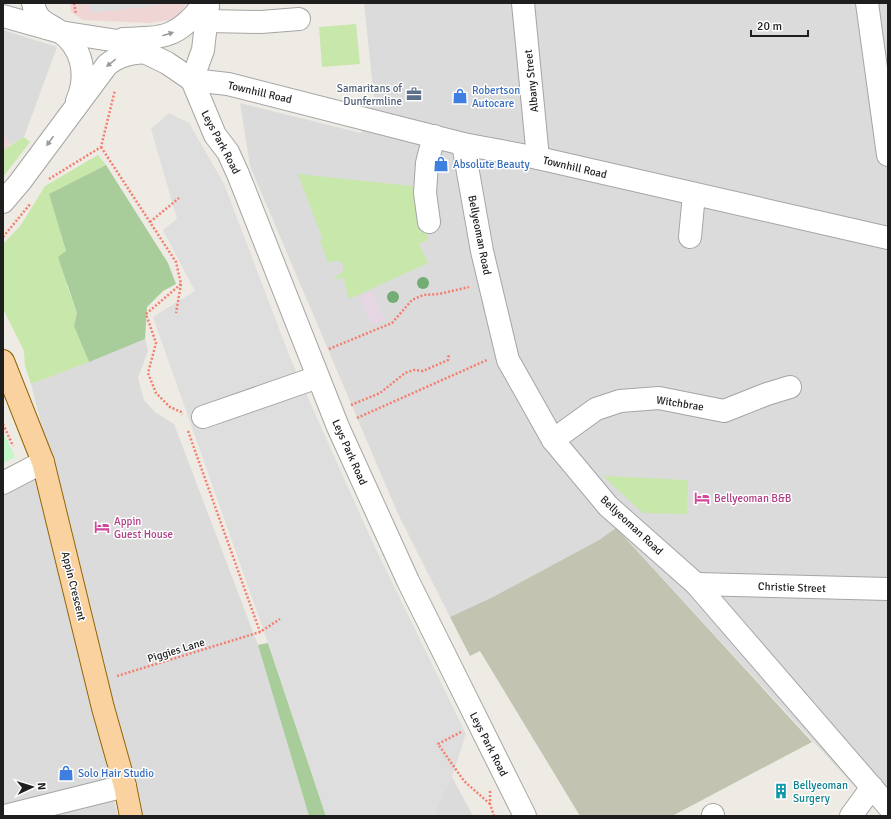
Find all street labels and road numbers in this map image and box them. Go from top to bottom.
street label: Albany Street [522,49,541,113]
street label: Townhill Road [227,79,293,106]
street label: Leys Park Road [198,108,243,176]
street label: Townhill Road [542,154,608,181]
street label: Bellyeoman Road [465,194,494,276]
street label: Witchbrae [655,393,705,414]
street label: Leys Park Road [329,417,370,487]
street label: Bellyeoman Road [598,493,666,558]
street label: Appin Crescent [59,550,88,622]
street label: Christie Street [758,580,826,595]
street label: Piggies Lane [146,636,206,665]
street label: Leys Park Road [467,710,510,779]

